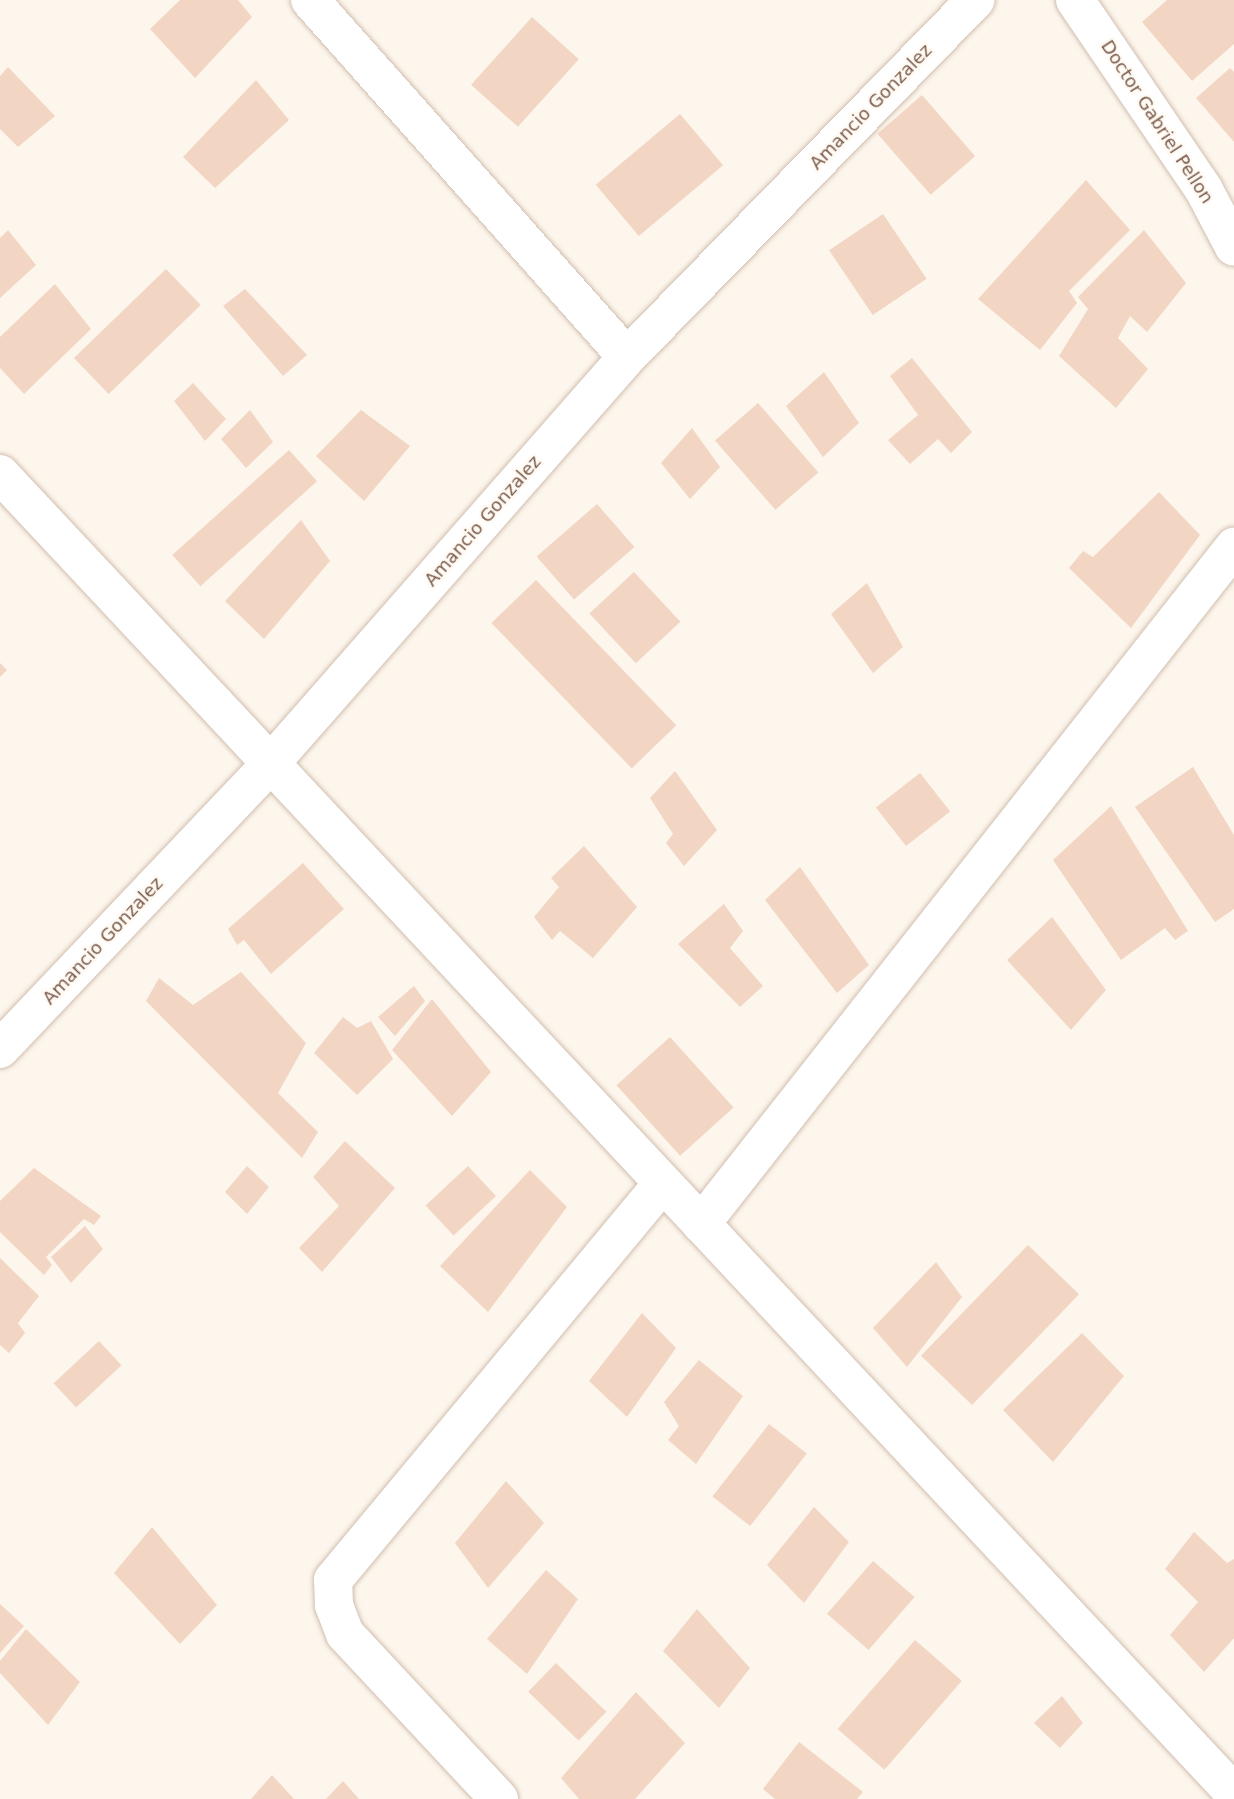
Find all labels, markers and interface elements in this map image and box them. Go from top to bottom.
street label: Doctor Gabriel Pellon [1096,36,1218,208]
street label: Amancio Gonzalez [805,40,937,174]
street label: Amancio Gonzalez [420,451,546,591]
street label: Amancio Gonzalez [38,873,168,1009]

